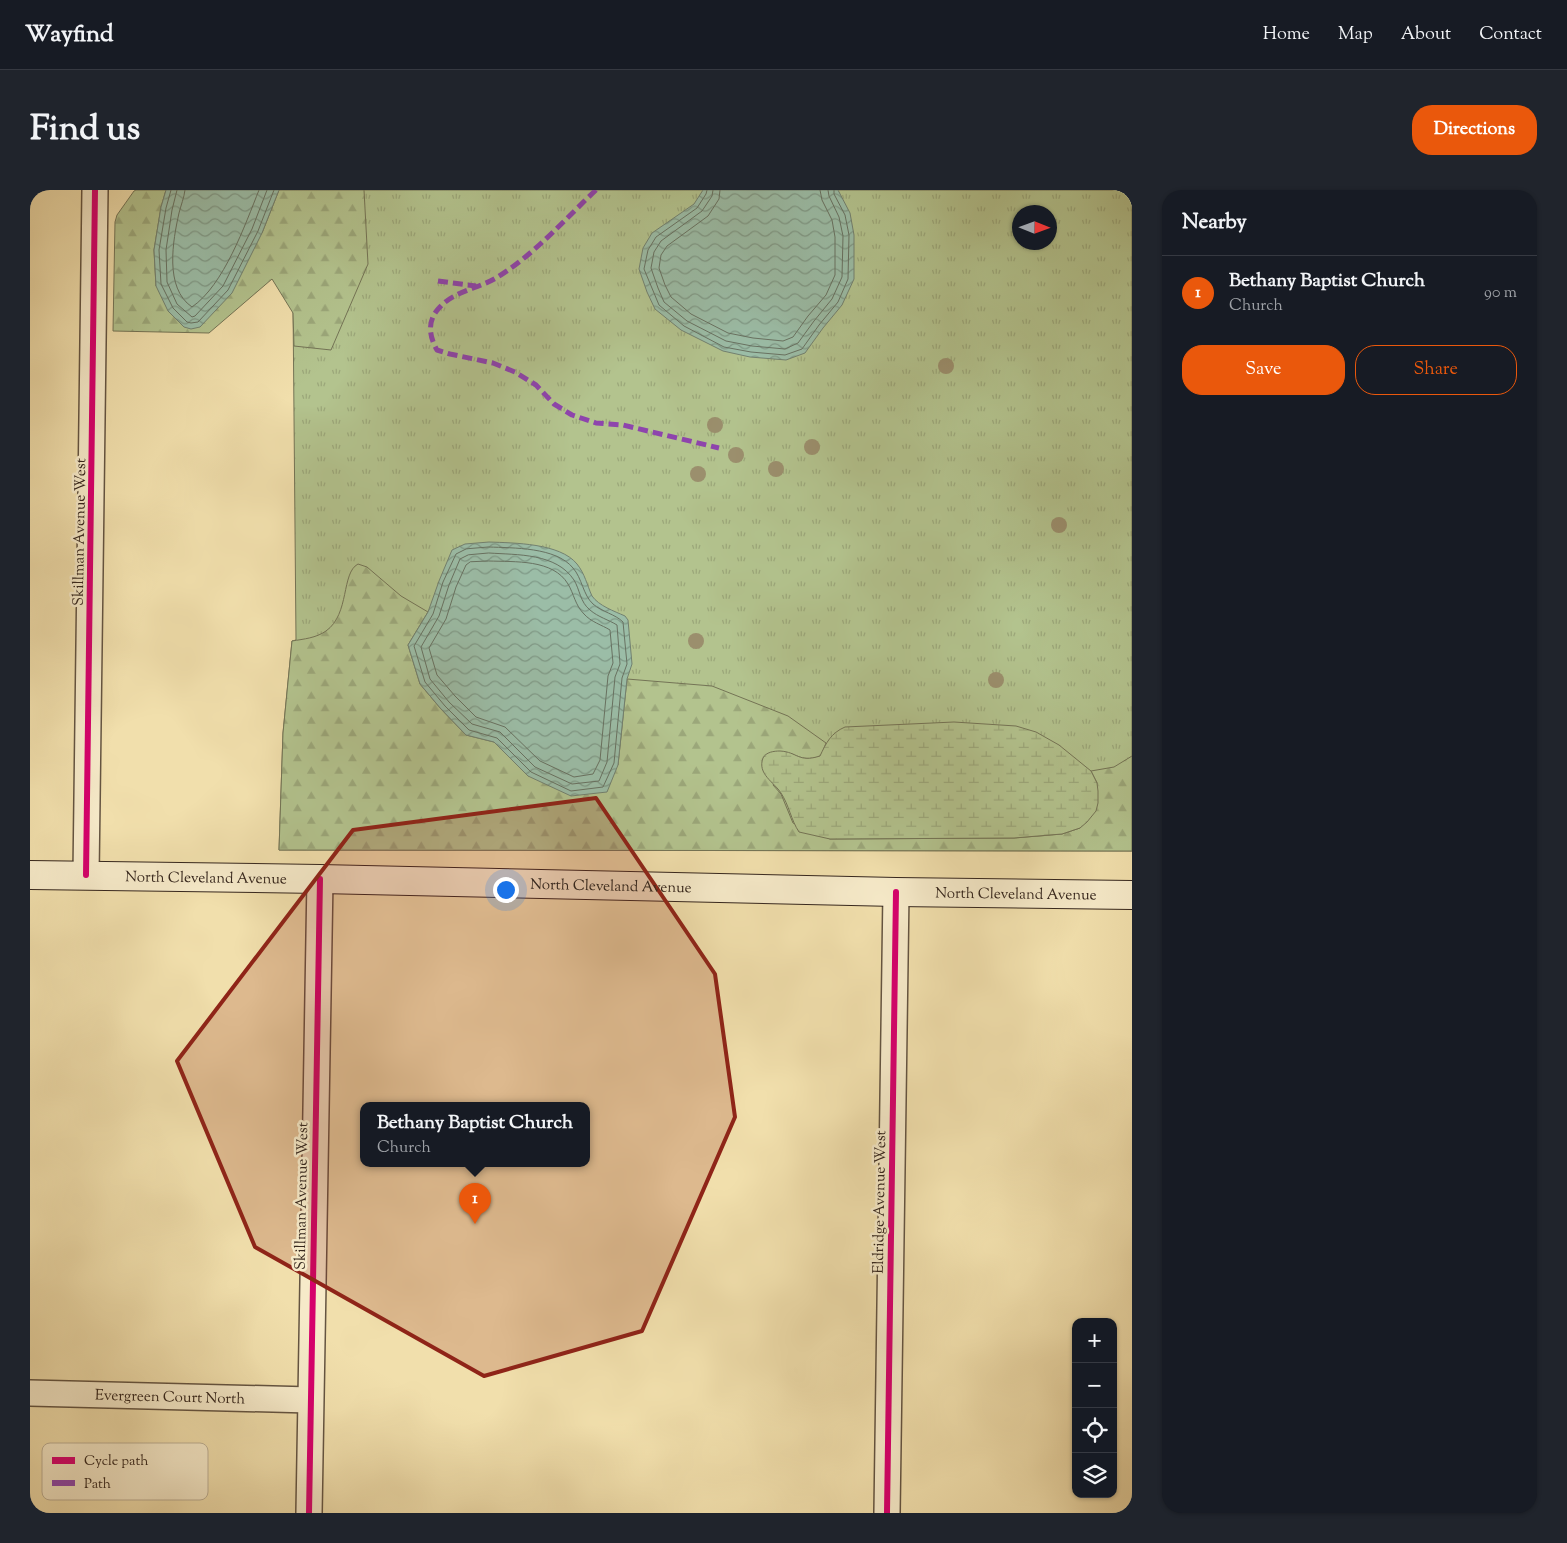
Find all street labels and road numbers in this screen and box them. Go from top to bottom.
street label: Skillman Avenue West [69,458,92,606]
street label: North Cleveland Avenue [125,867,287,891]
street label: North Cleveland Avenue [530,875,692,899]
street label: North Cleveland Avenue [935,883,1097,907]
street label: Skillman Avenue West [291,1122,314,1270]
street label: Eldridge Avenue West [869,1130,892,1274]
street label: Evergreen Court North [95,1386,245,1410]

